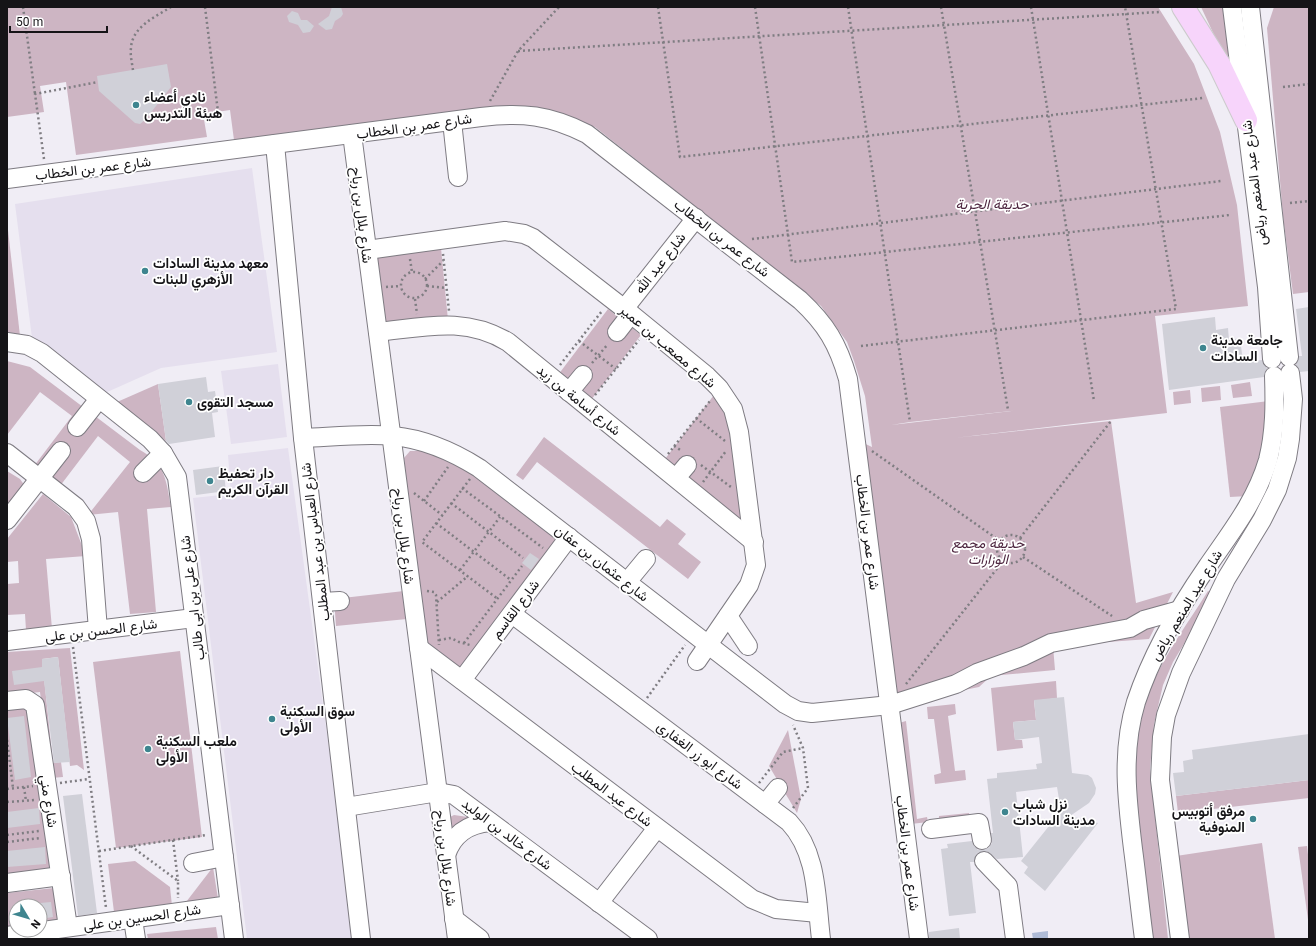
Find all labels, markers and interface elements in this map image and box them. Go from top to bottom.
scale bar [10,8,107,34]
text: 50 m [16,14,43,32]
place label: نادي أعضاء هيئة التدريس [144,88,223,126]
marker: نادي أعضاء هيئة التدريس [131,100,141,110]
street label: شارع عمر بن الخطاب [355,109,474,147]
street label: شارع عبد المنعم رياض [1237,119,1275,247]
street label: شارع عمر بن الخطاب [34,152,152,188]
street label: شارع بلال بن رباح [343,166,377,265]
street label: شارع عمر بن الخطاب [668,195,773,284]
park label: حديقة الحرية [955,195,1029,217]
street label: شارع عبد الله [630,229,693,300]
place label: معهد مدينة السادات الأزهري للبنات [153,254,269,292]
marker: معهد مدينة السادات الأزهري للبنات [140,266,150,276]
street label: شارع مصعب بن عمير [613,300,720,395]
place label: جامعة مدينة السادات [1211,331,1283,369]
marker: جامعة مدينة السادات [1198,343,1208,353]
street label: شارع أسامة بن زيد [531,361,625,442]
place label: مسجد التقوى [197,393,274,415]
marker: مسجد التقوى [184,397,194,407]
street label: شارع العباس بن عبد المطلب [296,461,338,622]
place label: دار تحفيظ القرآن الكريم [218,464,288,502]
street label: شارع عمر بن الخطاب [848,473,884,591]
marker: دار تحفيظ القرآن الكريم [205,476,215,486]
street label: شارع بلال بن رباح [385,487,419,586]
street label: شارع عثمان بن عفان [549,521,653,609]
street label: شارع على بن ابى طالب [175,534,213,662]
park label: حديقة مجمع الوزارات [952,534,1025,572]
street label: شارع عبد المنعم رياض [1146,546,1230,666]
street label: شارع القاسم [487,576,546,645]
street label: شارع الحسن بن على [44,614,159,650]
place label: سوق السكنية الأولى [280,702,355,740]
marker: سوق السكنية الأولى [267,714,277,724]
street label: شارع ابو زر الغفارى [651,717,747,796]
place label: ملعب السكنية الأولى [156,732,237,770]
marker: ملعب السكنية الأولى [143,744,153,754]
street label: شارع عبد المطلب [565,757,656,834]
street label: شارع مني [32,773,62,829]
street label: شارع خالد بن الوليد [456,794,556,877]
street label: شارع عمر بن الخطاب [888,794,924,912]
place label: نزل شباب مدينة السادات [1013,795,1095,833]
place label: مرفق أتوبيس المنوفية [1172,802,1245,840]
marker: نزل شباب مدينة السادات [1000,807,1010,817]
street label: شارع بلال بن رباح [427,809,461,908]
marker: مرفق أتوبيس المنوفية [1248,814,1258,824]
north arrow [8,898,48,938]
street label: شارع الحسين بن على [82,900,203,938]
text: N [25,915,44,932]

